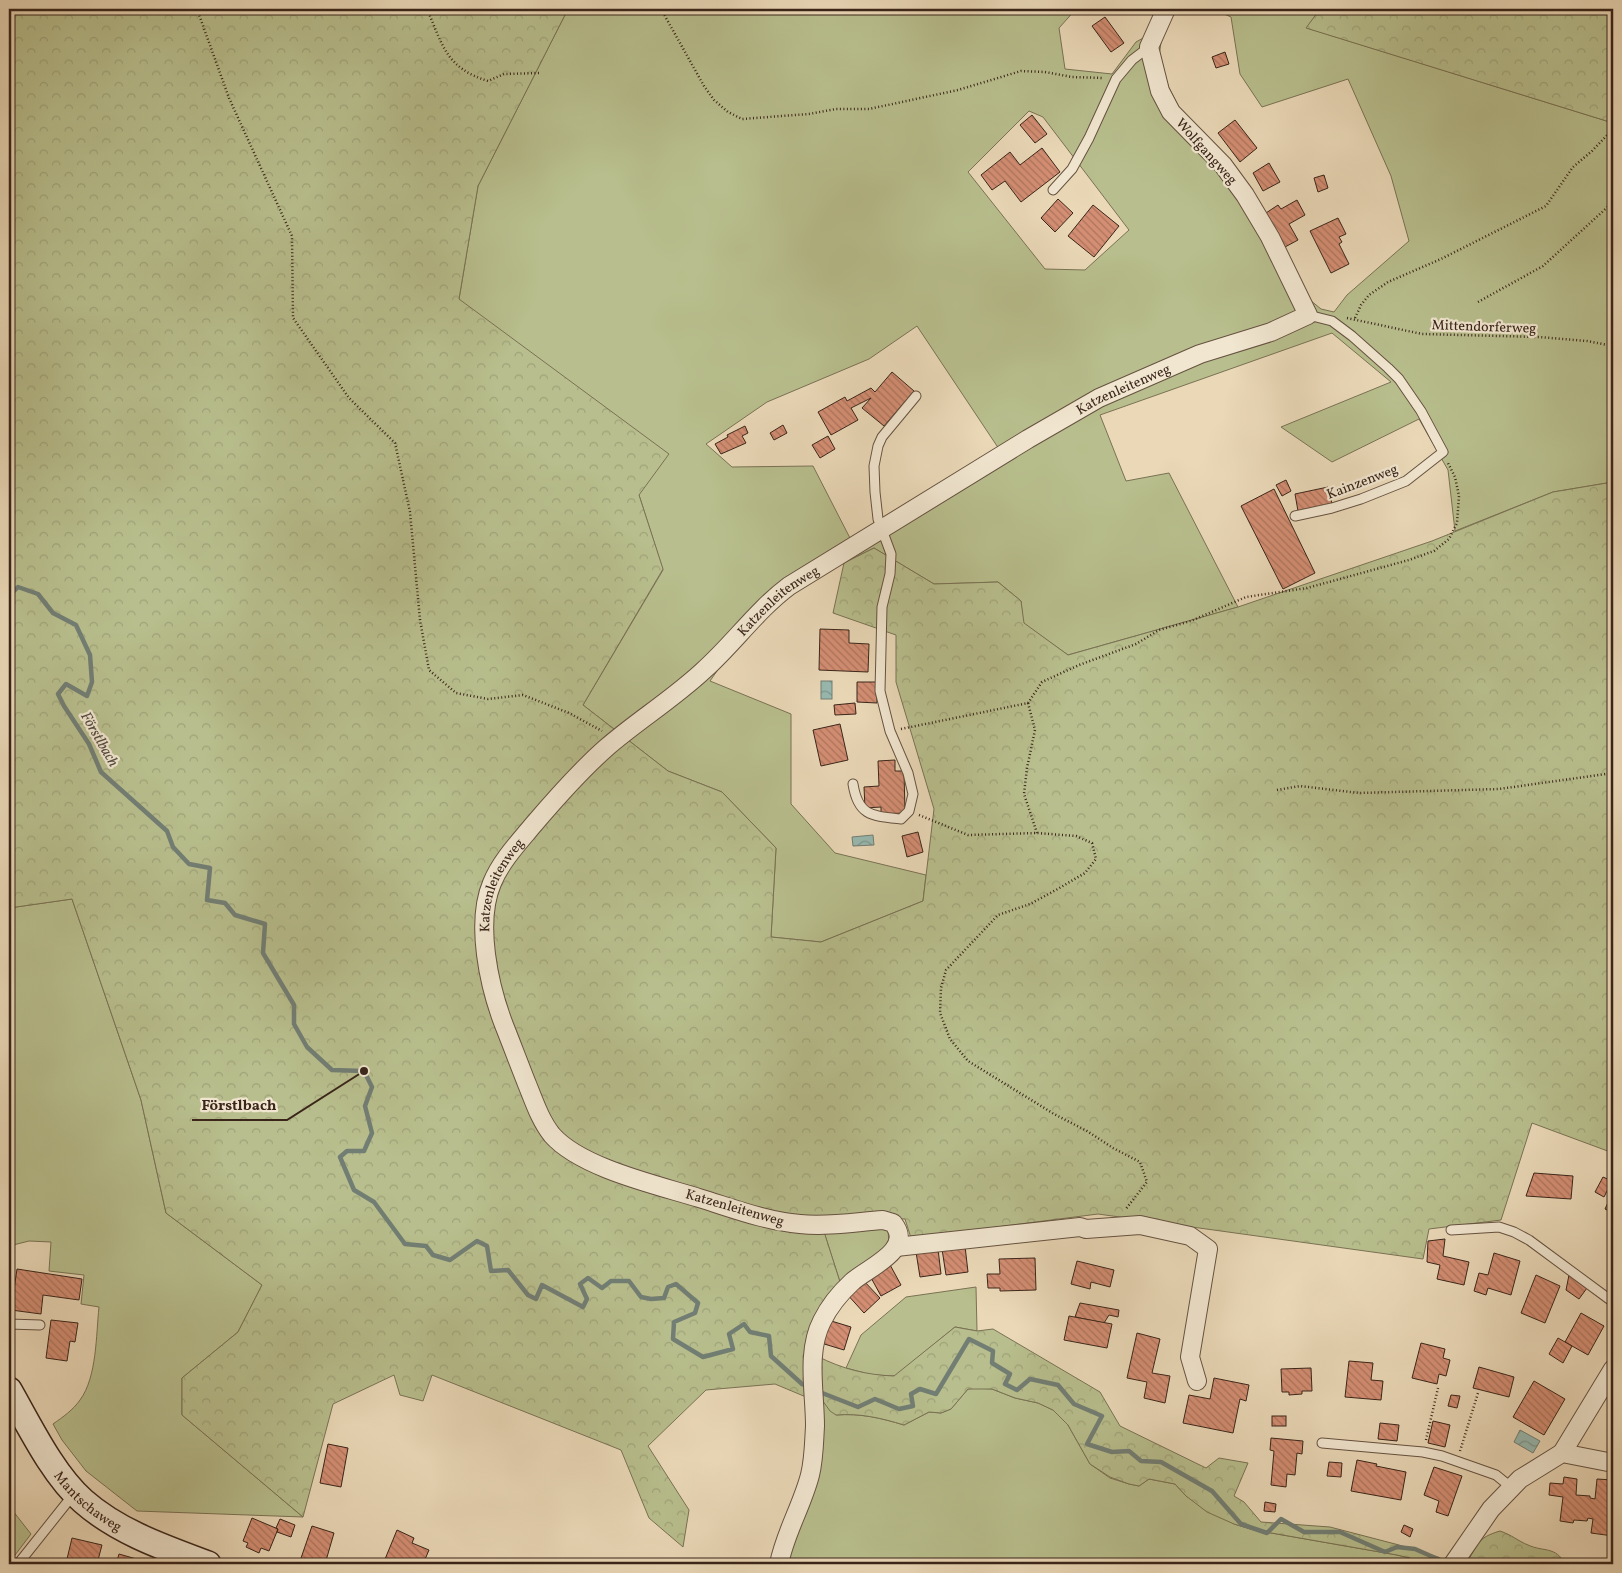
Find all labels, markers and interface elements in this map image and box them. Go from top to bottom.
street label: Wolfgangweg [1171,115,1241,189]
street label: Mittendorferweg [1431,316,1537,339]
street label: Katzenleitenweg [1073,360,1174,420]
street label: Kainzenweg [1324,460,1401,505]
street label: Katzenleitenweg [734,562,823,641]
water label: Förstlbach [75,708,123,771]
street label: Katzenleitenweg [476,835,529,932]
callout: Förstlbach [192,1090,287,1120]
text: Förstlbach [201,1096,277,1117]
street label: Katzenleitenweg [683,1185,786,1232]
street label: Mantschaweg [49,1468,125,1537]

